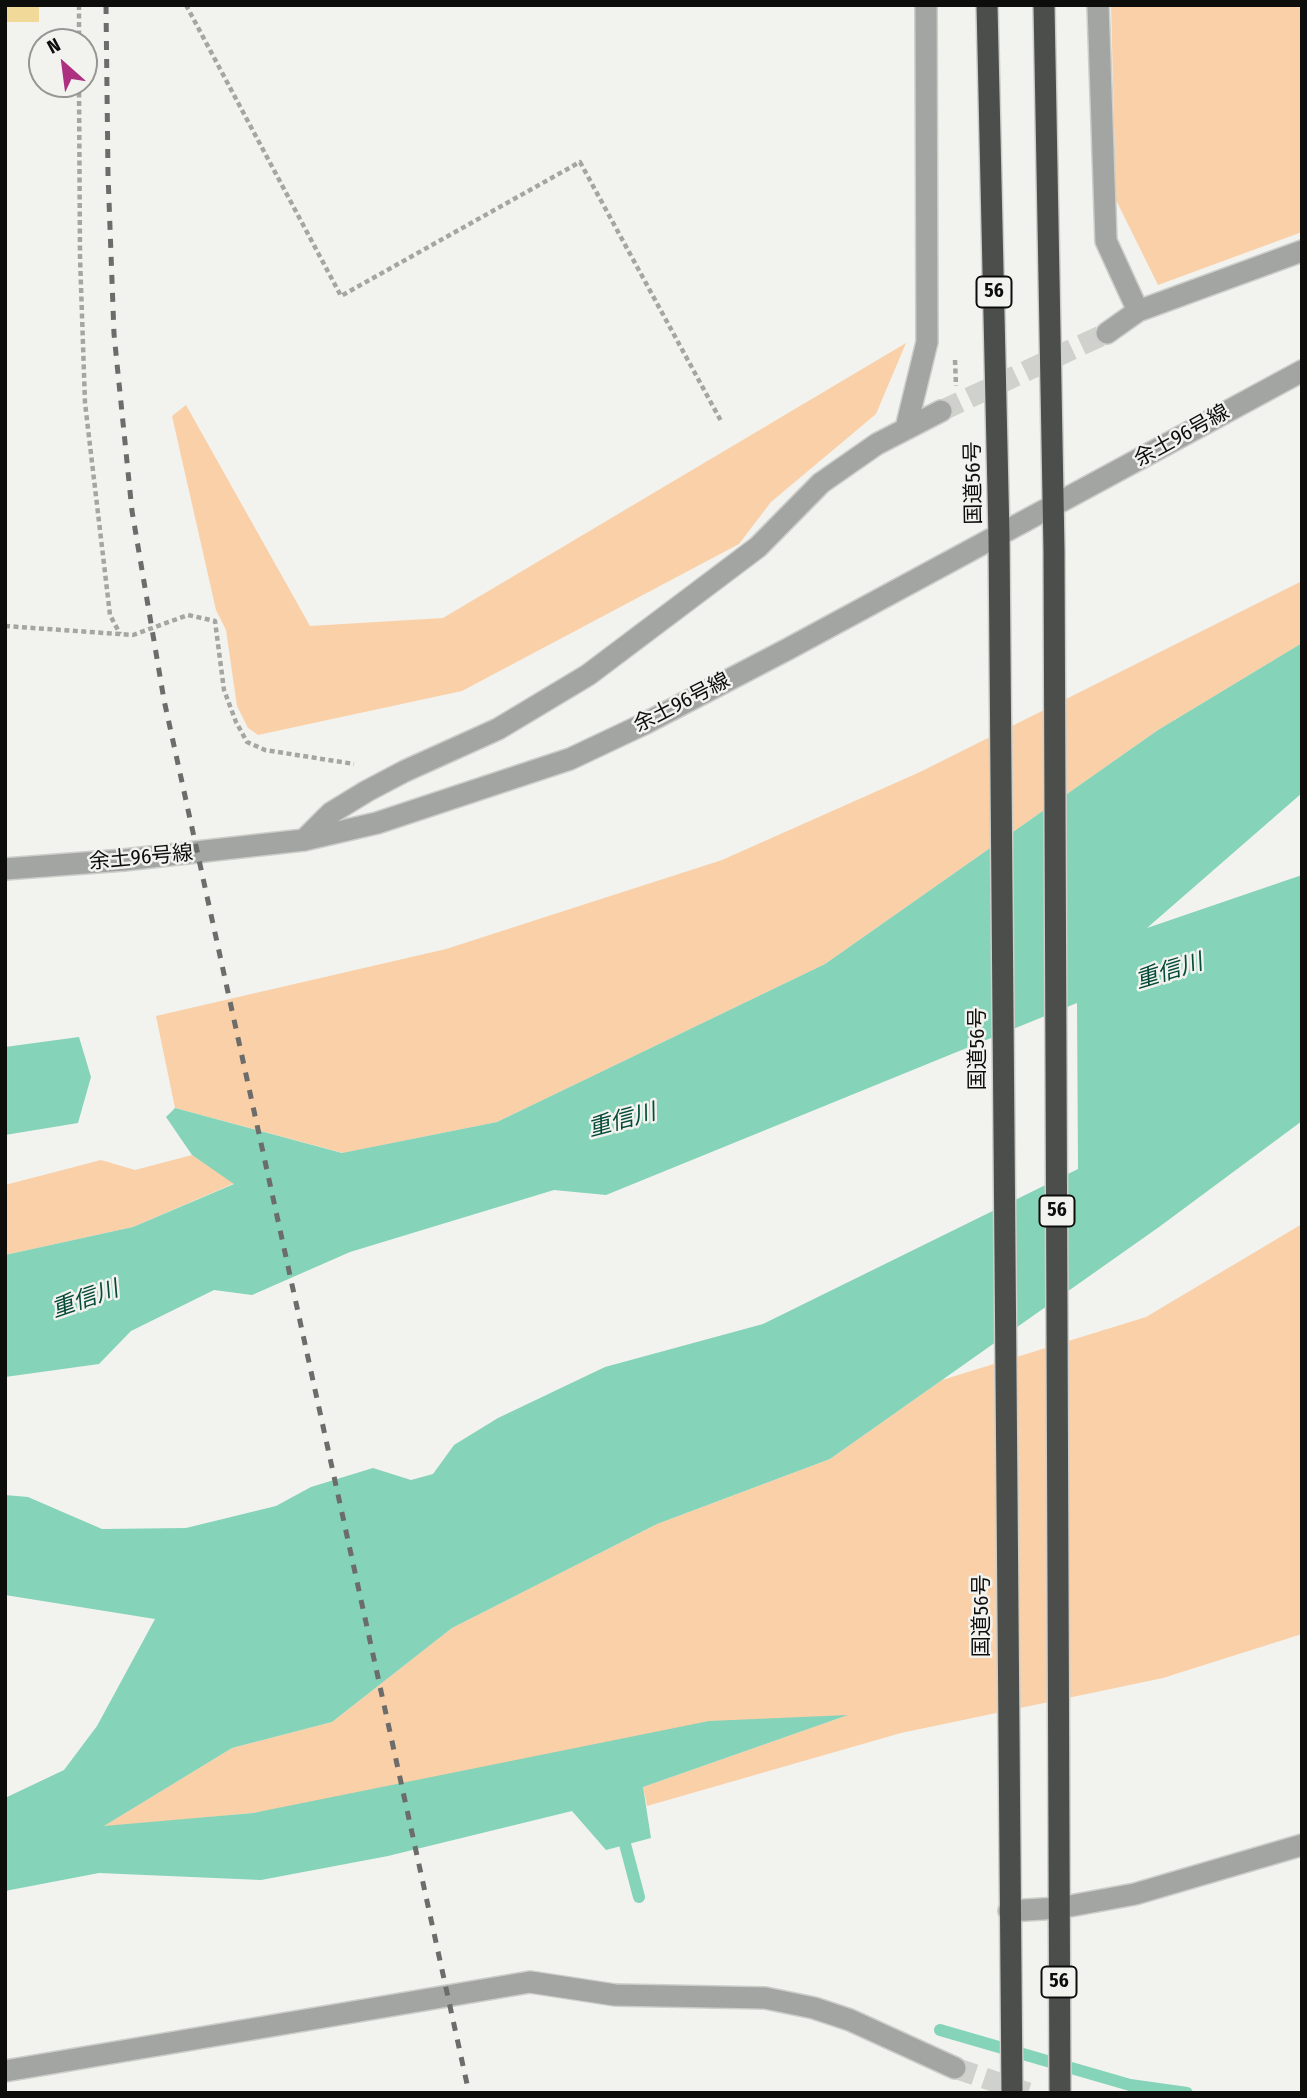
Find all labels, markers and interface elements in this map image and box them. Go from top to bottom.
north arrow [28,28,98,98]
text: N [43,33,64,59]
road number: 56 [976,276,1012,308]
street label: 余土96号線 [1130,400,1234,472]
street label: 国道56号 [961,441,987,525]
street label: 余土96号線 [630,668,734,738]
street label: 余土96号線 [88,841,194,875]
water label: 重信川 [1132,949,1206,995]
street label: 国道56号 [965,1007,991,1091]
water label: 重信川 [585,1099,659,1143]
road number: 56 [1040,1196,1074,1226]
water label: 重信川 [48,1276,122,1324]
street label: 国道56号 [969,1574,995,1658]
road number: 56 [1042,1966,1076,1998]

